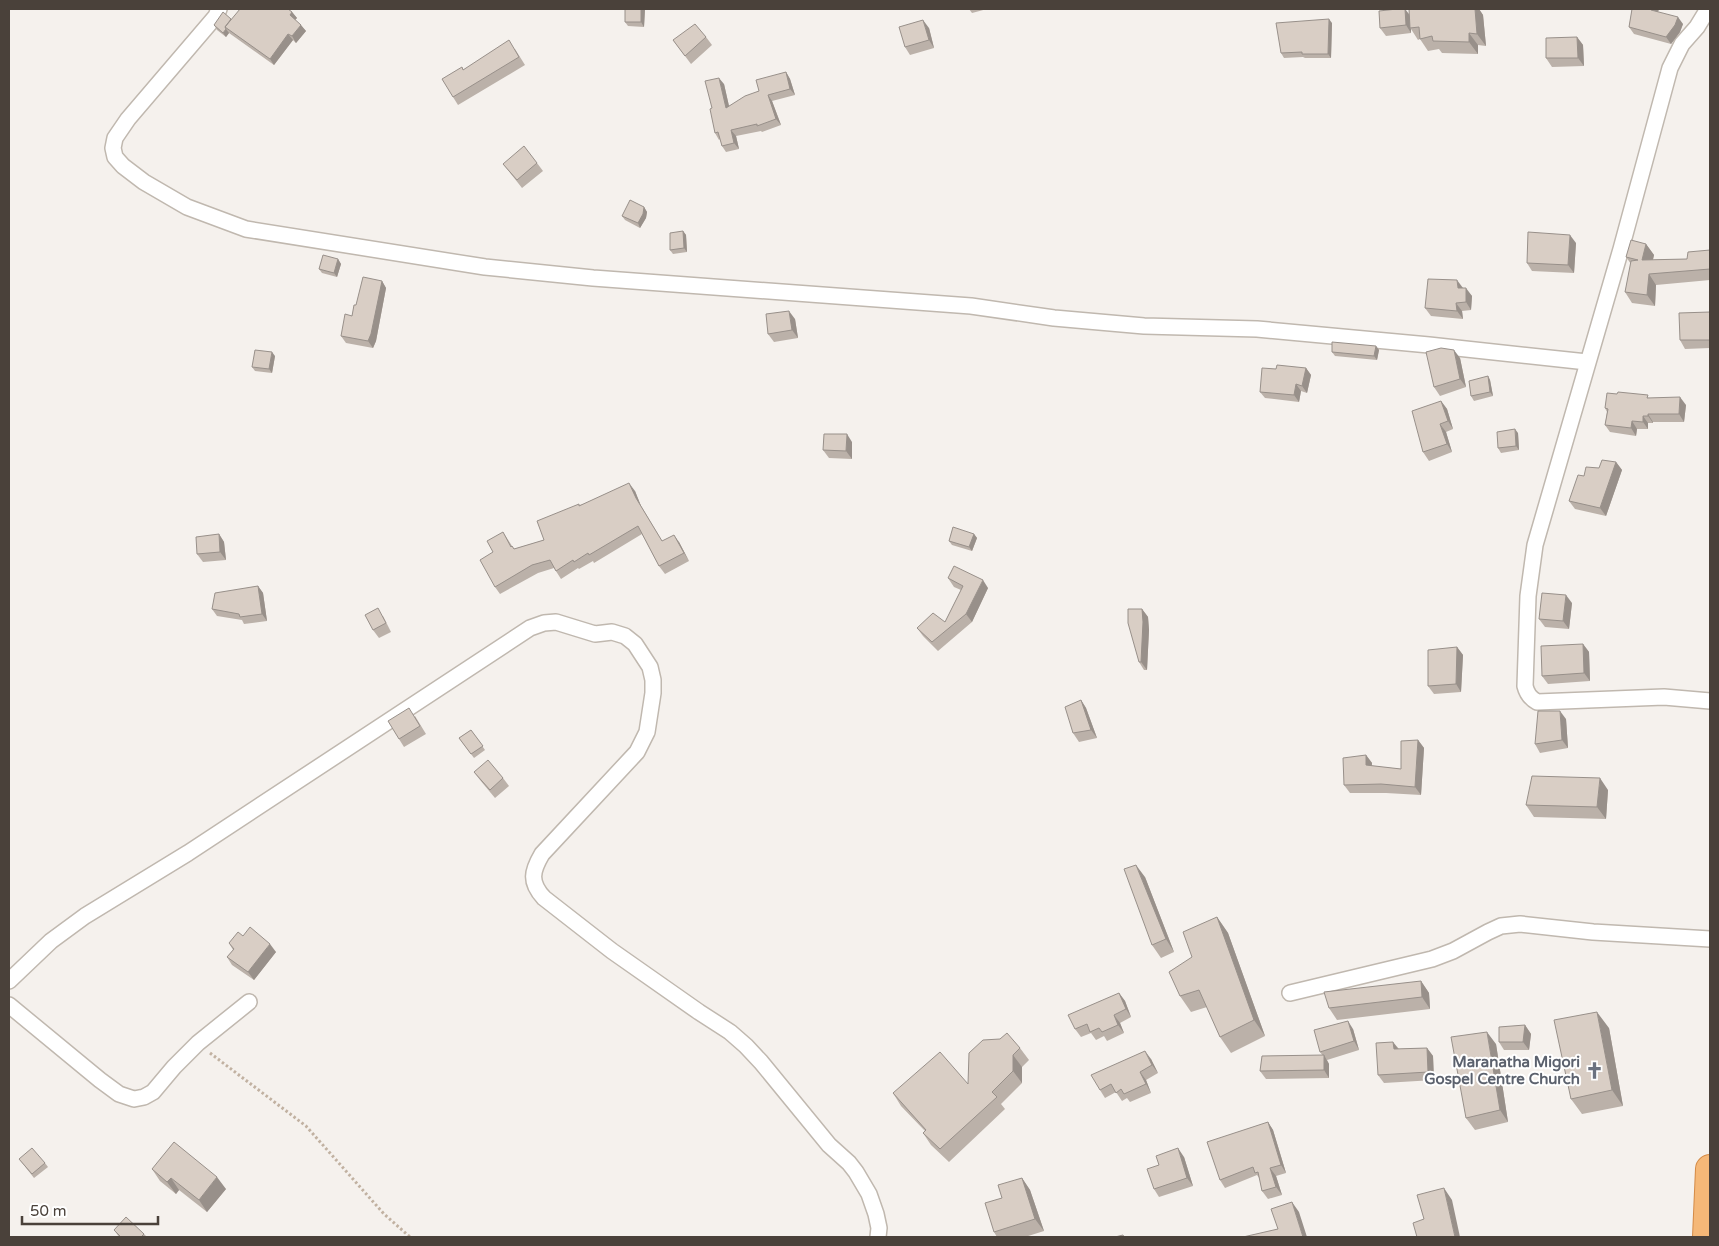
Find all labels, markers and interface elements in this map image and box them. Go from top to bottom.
place label: Maranatha Migori Gospel Centre Church [1424,1053,1580,1089]
church icon: Maranatha Migori Gospel Centre Church [1584,1061,1604,1081]
scale bar [22,1194,159,1226]
text: 50 m [30,1202,67,1220]

